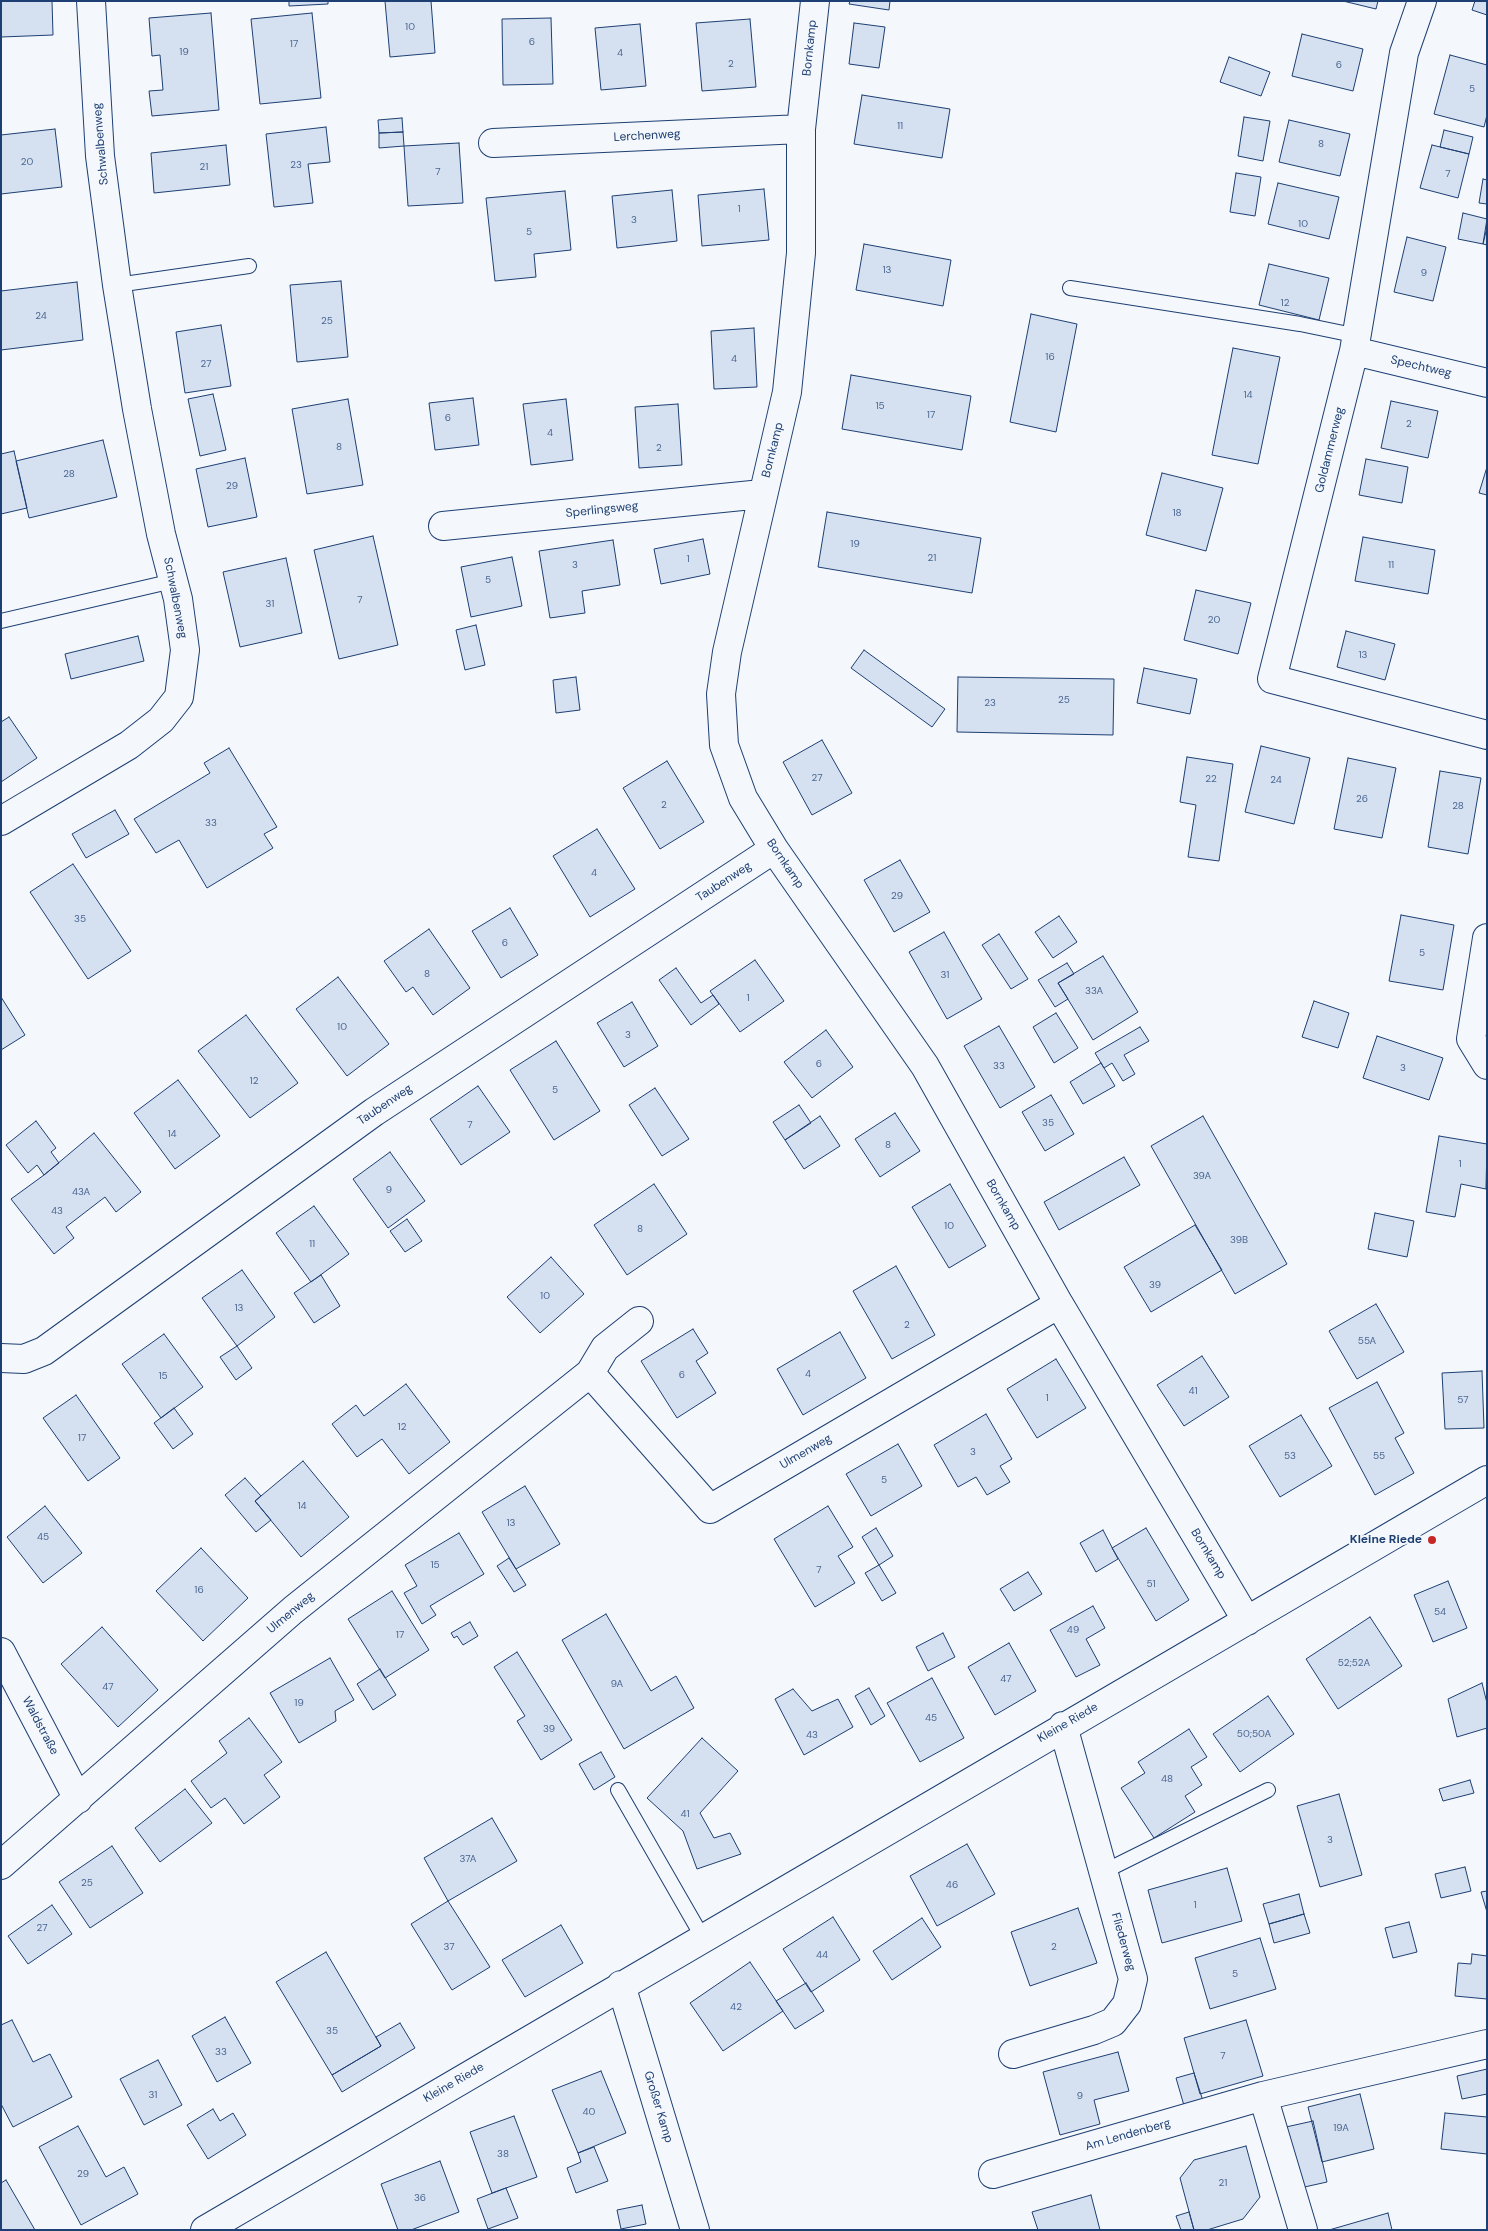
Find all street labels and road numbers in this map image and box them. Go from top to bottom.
street label: Bornkamp [800,19,820,77]
street label: Schwalbenweg [90,102,112,186]
street label: Lerchenweg [613,127,681,145]
street label: Spechtweg [1389,353,1453,381]
street label: Goldammerweg [1312,406,1348,494]
street label: Bornkamp [759,421,787,479]
street label: Sperlingsweg [565,499,639,521]
street label: Schwalbenweg [160,556,190,640]
street label: Bornkamp [763,837,807,891]
street label: Taubenweg [694,859,754,905]
street label: Taubenweg [355,1081,415,1129]
street label: Bornkamp [983,1177,1023,1233]
street label: Ulmenweg [778,1431,834,1473]
street label: Bornkamp [1187,1526,1229,1582]
street label: Ulmenweg [264,1589,318,1637]
street label: Waldstraße [19,1694,61,1758]
street label: Kleine Riede [1035,1700,1101,1746]
street label: Fliederweg [1108,1911,1138,1973]
street label: Kleine Riede [421,2060,487,2106]
street label: Großer Kamp [640,2069,676,2145]
street label: Am Lendenberg [1084,2116,1172,2154]

